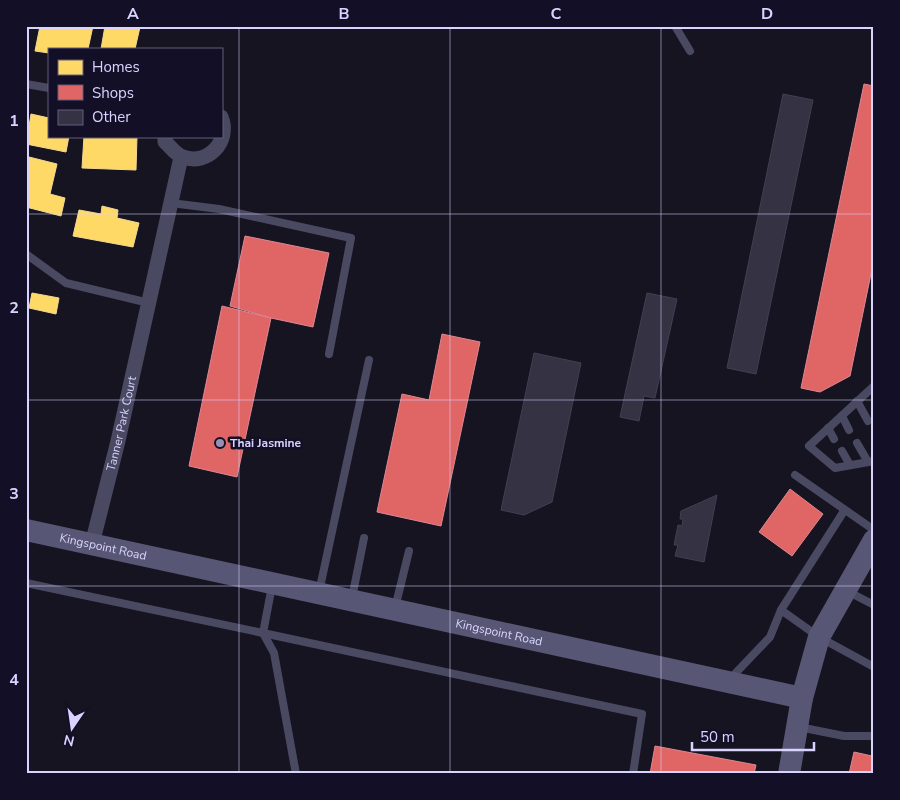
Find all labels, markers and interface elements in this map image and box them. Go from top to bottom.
text: A [127,3,139,25]
text: B [338,3,350,25]
text: C [551,3,562,25]
text: D [761,3,773,25]
legend [48,48,222,138]
text: Homes [92,57,140,77]
text: Shops [92,83,134,103]
text: Other [92,107,131,127]
text: 1 [9,110,19,132]
text: 2 [9,297,19,319]
street label: Tanner Park Court [103,374,140,473]
place label: Thai Jasmine [230,435,302,451]
marker: Thai Jasmine [214,437,226,449]
text: 3 [9,483,19,505]
street label: Kingspoint Road [58,530,148,564]
street label: Kingspoint Road [454,615,544,650]
text: 4 [9,669,19,691]
north arrow [48,702,98,752]
scale bar [692,720,815,752]
text: 50 m [700,727,735,747]
text: N [62,730,76,751]

